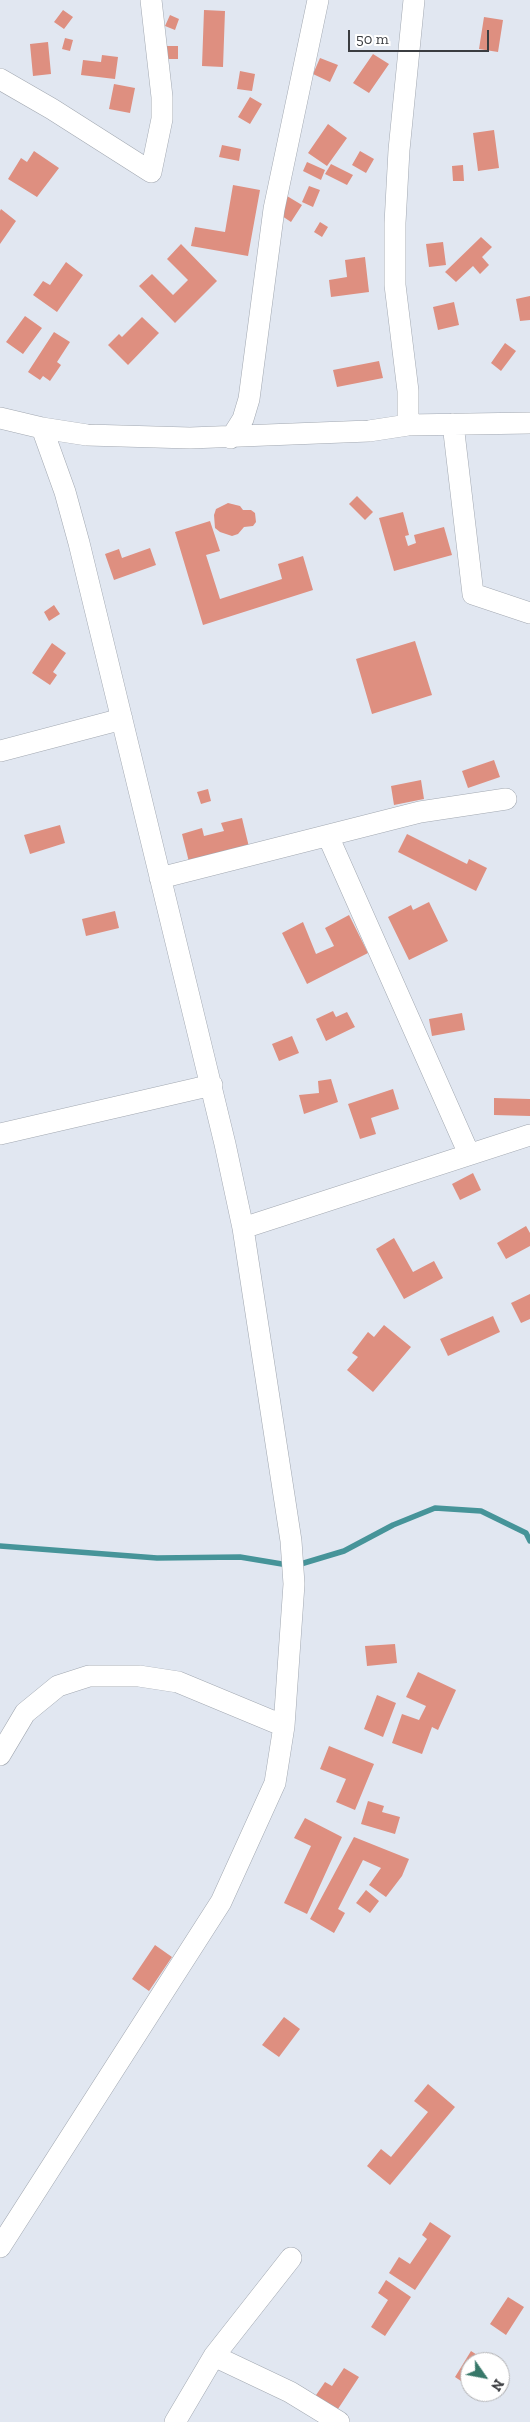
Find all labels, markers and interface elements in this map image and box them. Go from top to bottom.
scale bar [350,20,491,52]
text: 50 m [356,30,389,48]
north arrow [460,2352,510,2402]
text: N [487,2376,507,2394]

